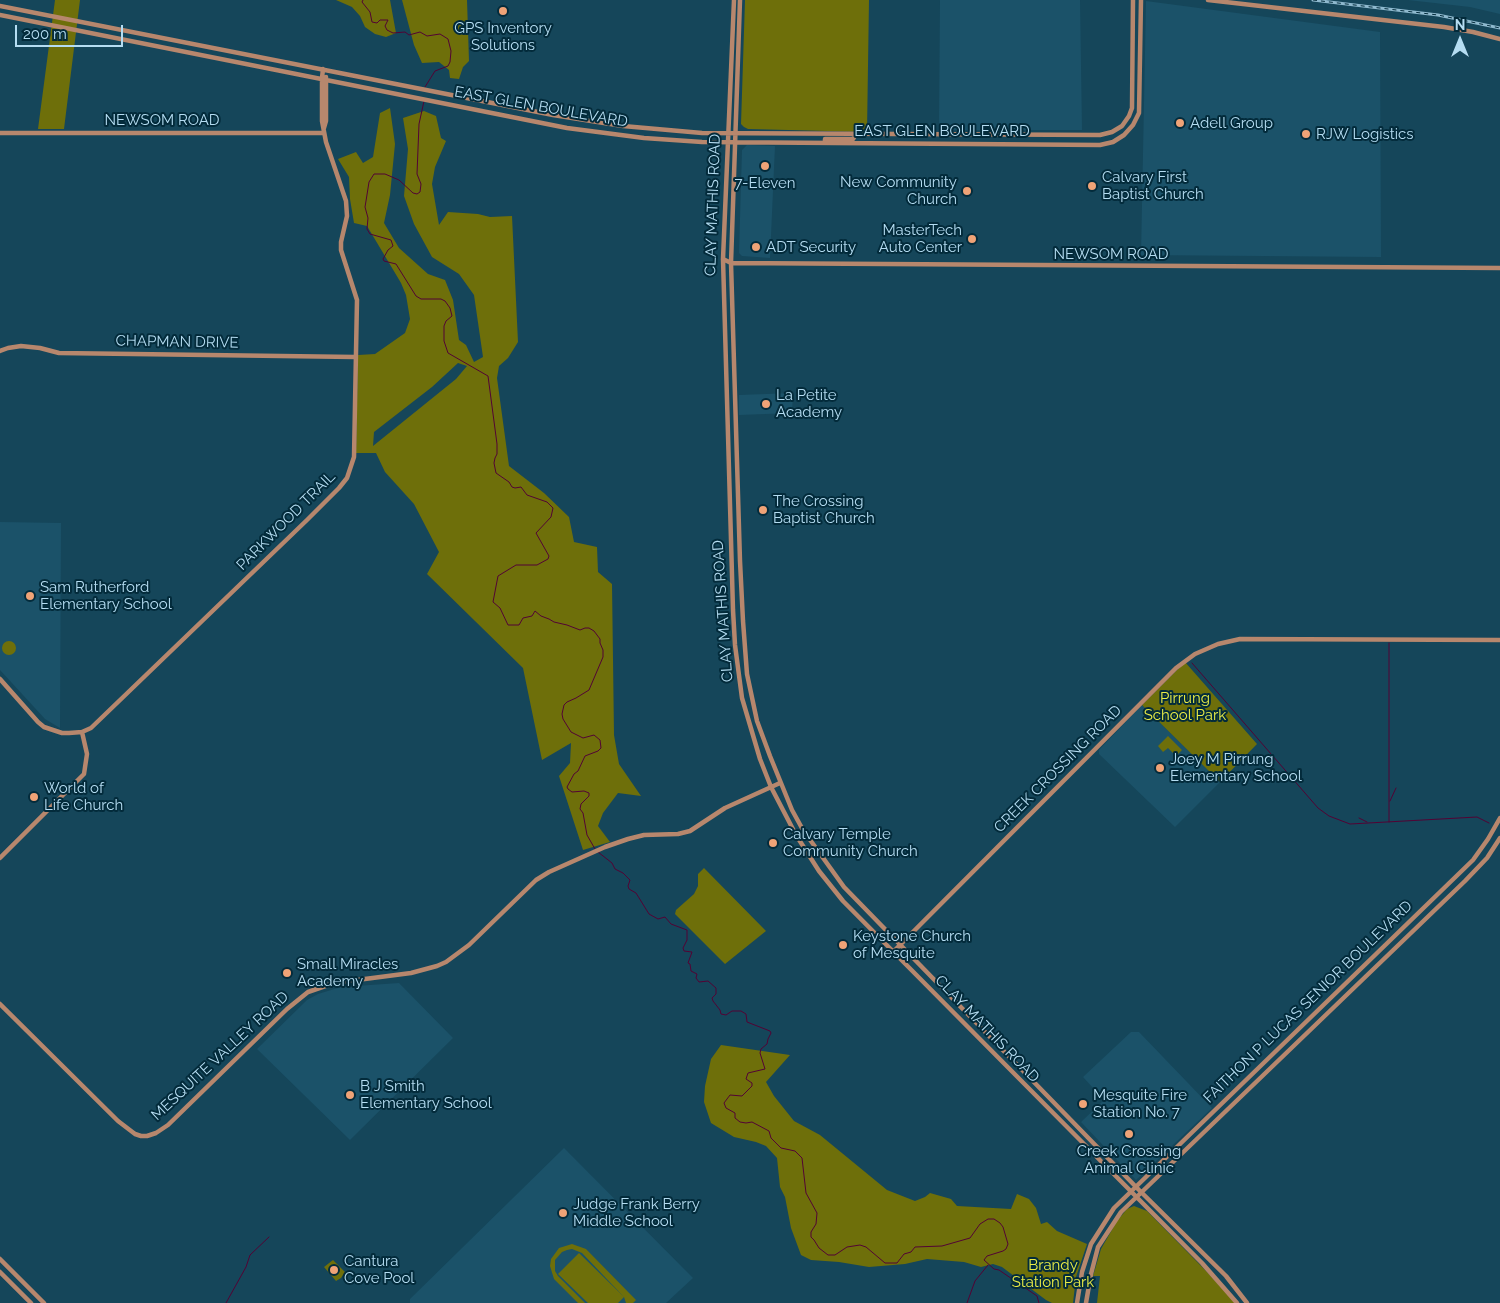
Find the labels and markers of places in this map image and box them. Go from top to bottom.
marker: GPS Inventory Solutions [497,5,509,17]
place label: GPS Inventory Solutions [454,19,552,54]
place label: Adell Group [1190,114,1273,132]
marker: Adell Group [1174,117,1186,129]
place label: RJW Logistics [1316,125,1414,143]
marker: RJW Logistics [1300,128,1312,140]
marker: 7-Eleven [759,160,771,172]
place label: Calvary First Baptist Church [1102,168,1204,203]
place label: New Community Church [840,173,957,208]
place label: 7-Eleven [735,174,795,192]
marker: Calvary First Baptist Church [1086,180,1098,192]
marker: New Community Church [961,185,973,197]
place label: MasterTech Auto Center [879,221,962,256]
marker: MasterTech Auto Center [966,233,978,245]
place label: ADT Security [766,238,856,256]
marker: ADT Security [750,241,762,253]
place label: La Petite Academy [776,386,842,421]
marker: La Petite Academy [760,398,772,410]
place label: The Crossing Baptist Church [773,492,875,527]
marker: The Crossing Baptist Church [757,504,769,516]
place label: Sam Rutherford Elementary School [40,578,172,613]
marker: Sam Rutherford Elementary School [24,590,36,602]
place label: Joey M Pirrung Elementary School [1170,750,1302,785]
marker: Joey M Pirrung Elementary School [1154,762,1166,774]
place label: World of Life Church [44,779,123,814]
marker: World of Life Church [28,791,40,803]
place label: Calvary Temple Community Church [783,825,918,860]
marker: Calvary Temple Community Church [767,837,779,849]
place label: Keystone Church of Mesquite [853,927,971,962]
marker: Keystone Church of Mesquite [837,939,849,951]
place label: Small Miracles Academy [297,955,398,990]
marker: Small Miracles Academy [281,967,293,979]
place label: B J Smith Elementary School [360,1077,492,1112]
place label: Mesquite Fire Station No. 7 [1093,1086,1187,1121]
marker: B J Smith Elementary School [344,1089,356,1101]
marker: Mesquite Fire Station No. 7 [1077,1098,1089,1110]
marker: Creek Crossing Animal Clinic [1123,1128,1135,1140]
place label: Creek Crossing Animal Clinic [1077,1142,1181,1177]
place label: Judge Frank Berry Middle School [573,1195,700,1230]
marker: Judge Frank Berry Middle School [557,1207,569,1219]
place label: Cantura Cove Pool [344,1252,414,1287]
marker: Cantura Cove Pool [328,1264,340,1276]

